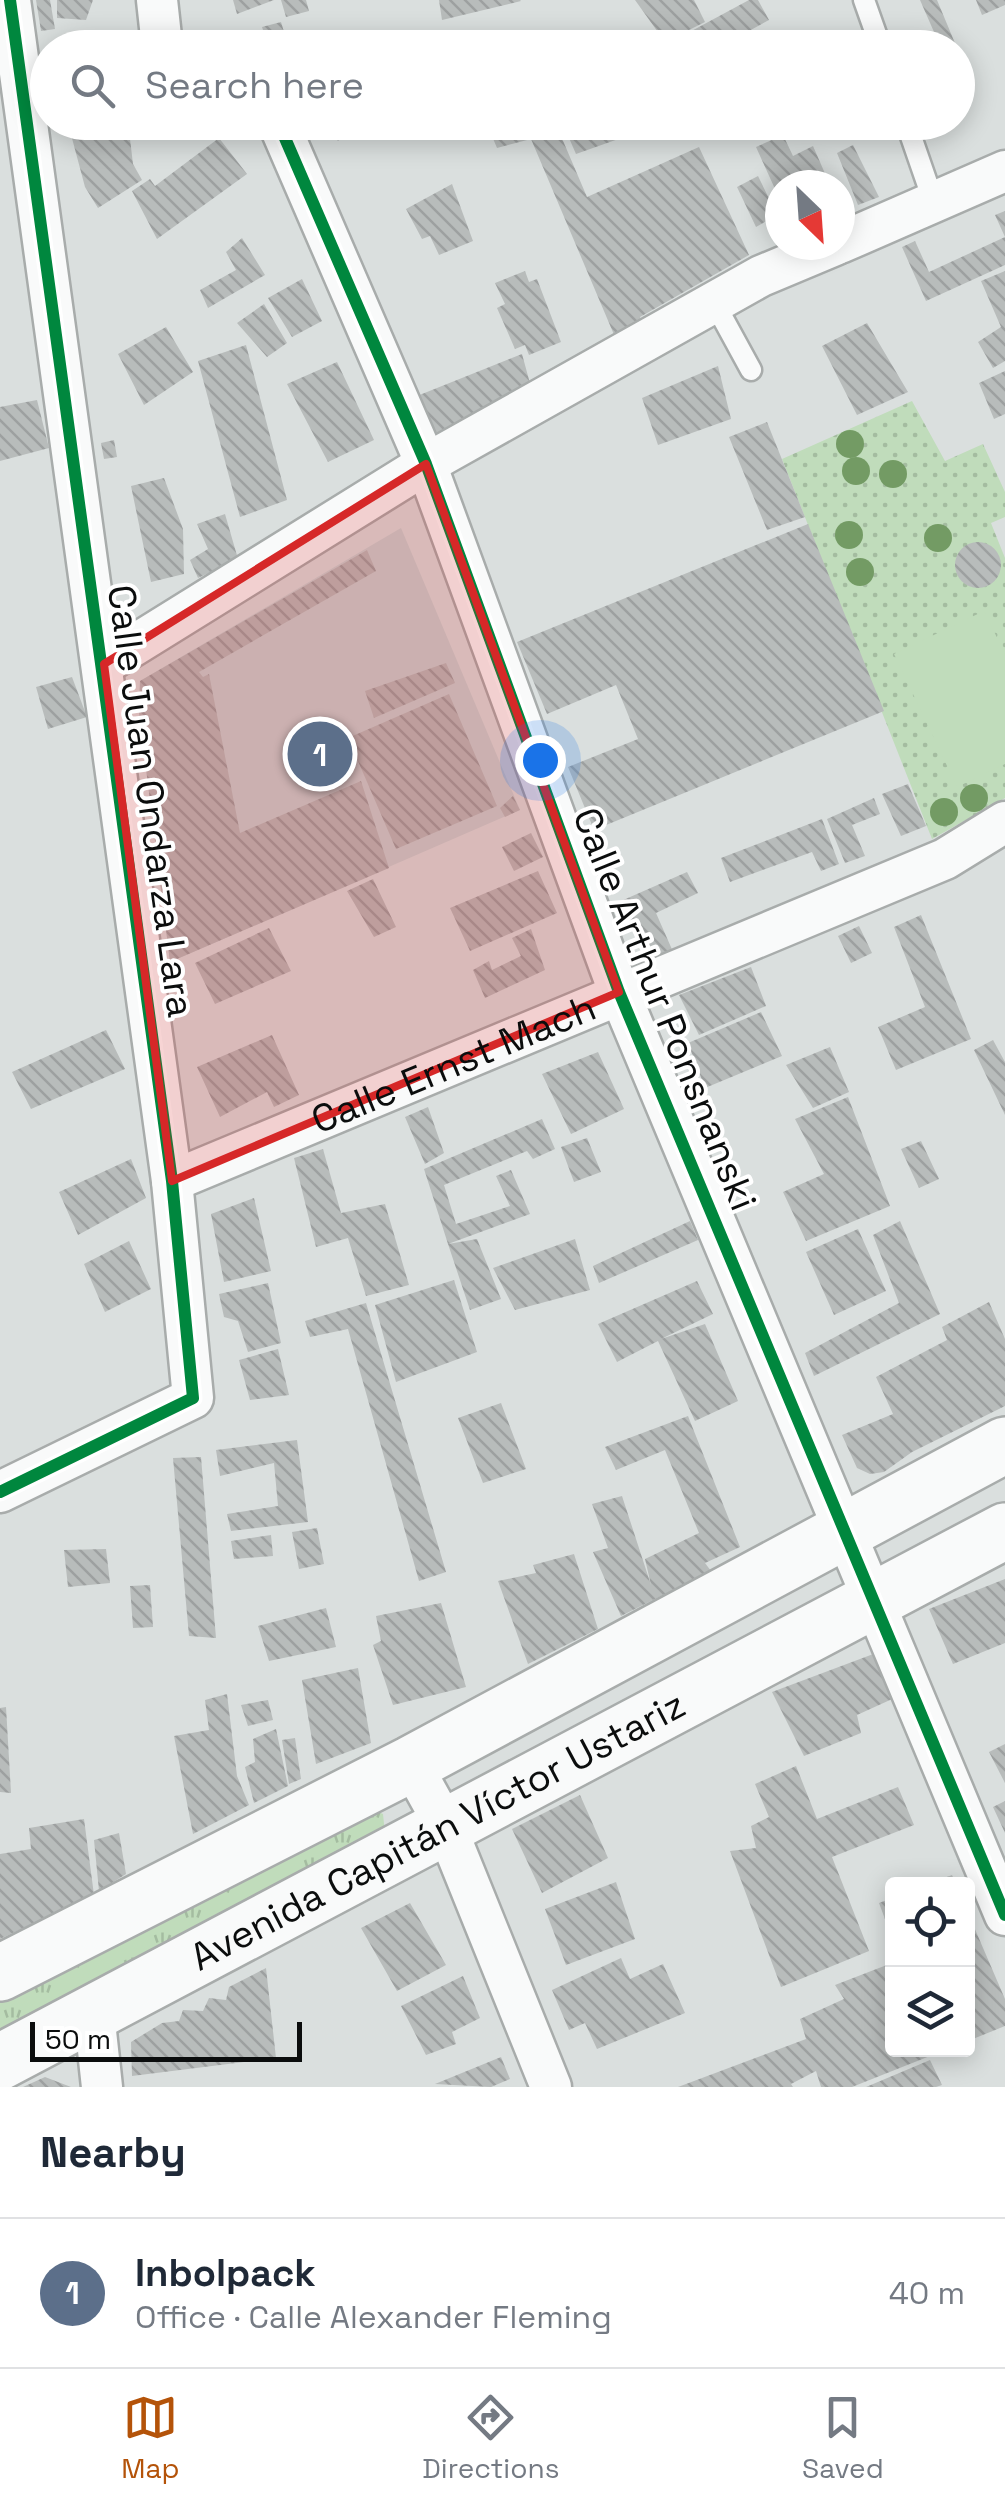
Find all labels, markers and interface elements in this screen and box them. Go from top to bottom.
search box [30,30,975,140]
icon: search [65,58,120,113]
text: Search here [145,61,364,109]
north arrow [765,170,855,260]
street label: Calle Juan Ondarza Lara [97,582,205,1020]
pin: 1 [288,716,352,792]
your location [515,735,566,786]
street label: Calle Arthur Ponsnanski [562,801,768,1217]
street label: Calle Ernst Mach [304,983,603,1144]
street label: Avenida Capitán Víctor Ustariz [182,1680,693,1981]
map controls [885,1877,975,2057]
button: locate [885,1877,975,1967]
button: layers [885,1967,975,2057]
scale bar [30,2017,302,2062]
text: 50 m [45,2021,111,2057]
text: Nearby [40,2126,186,2179]
text: Inbolpack [135,2249,316,2297]
text: 1 [65,2273,80,2313]
text: 40 m [889,2273,965,2313]
text: Office · Calle Alexander Fleming [135,2297,612,2337]
tab: Map [121,2390,180,2486]
tab: Directions [422,2390,559,2486]
tab: Saved [802,2390,884,2486]

